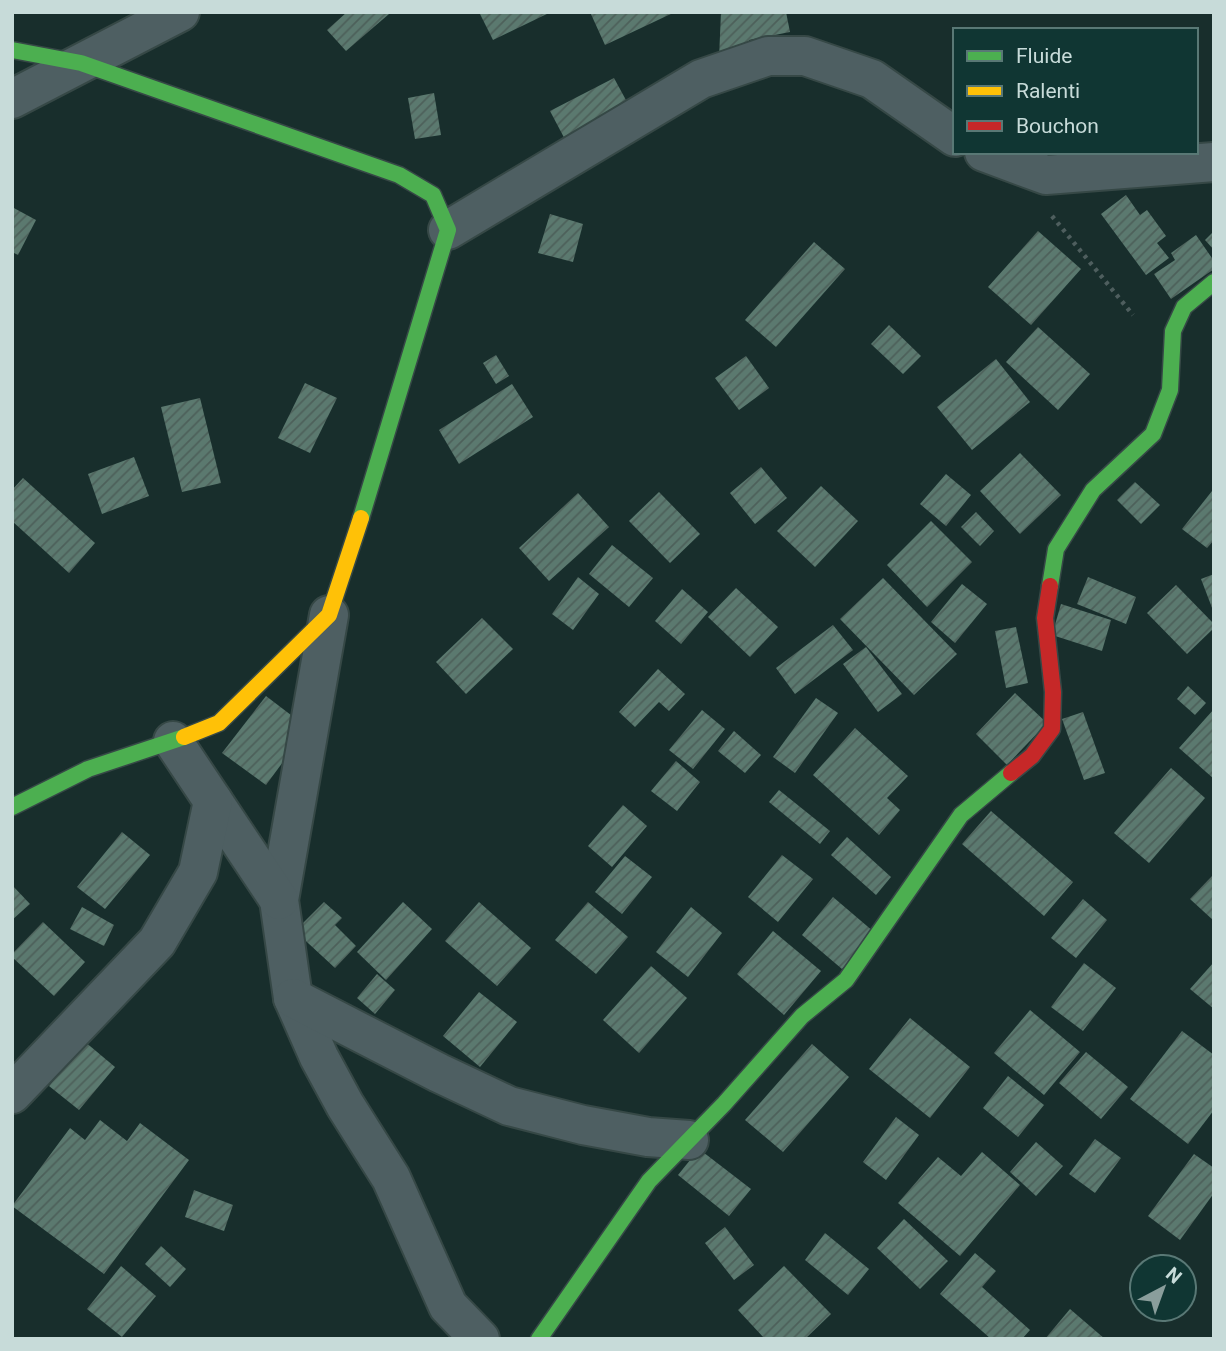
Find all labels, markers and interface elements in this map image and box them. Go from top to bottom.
legend [953,28,1198,154]
text: Fluide [1016,44,1072,68]
text: Ralenti [1016,79,1080,103]
text: Bouchon [1016,114,1099,138]
north arrow [1128,1253,1198,1323]
text: N [1161,1262,1186,1289]

